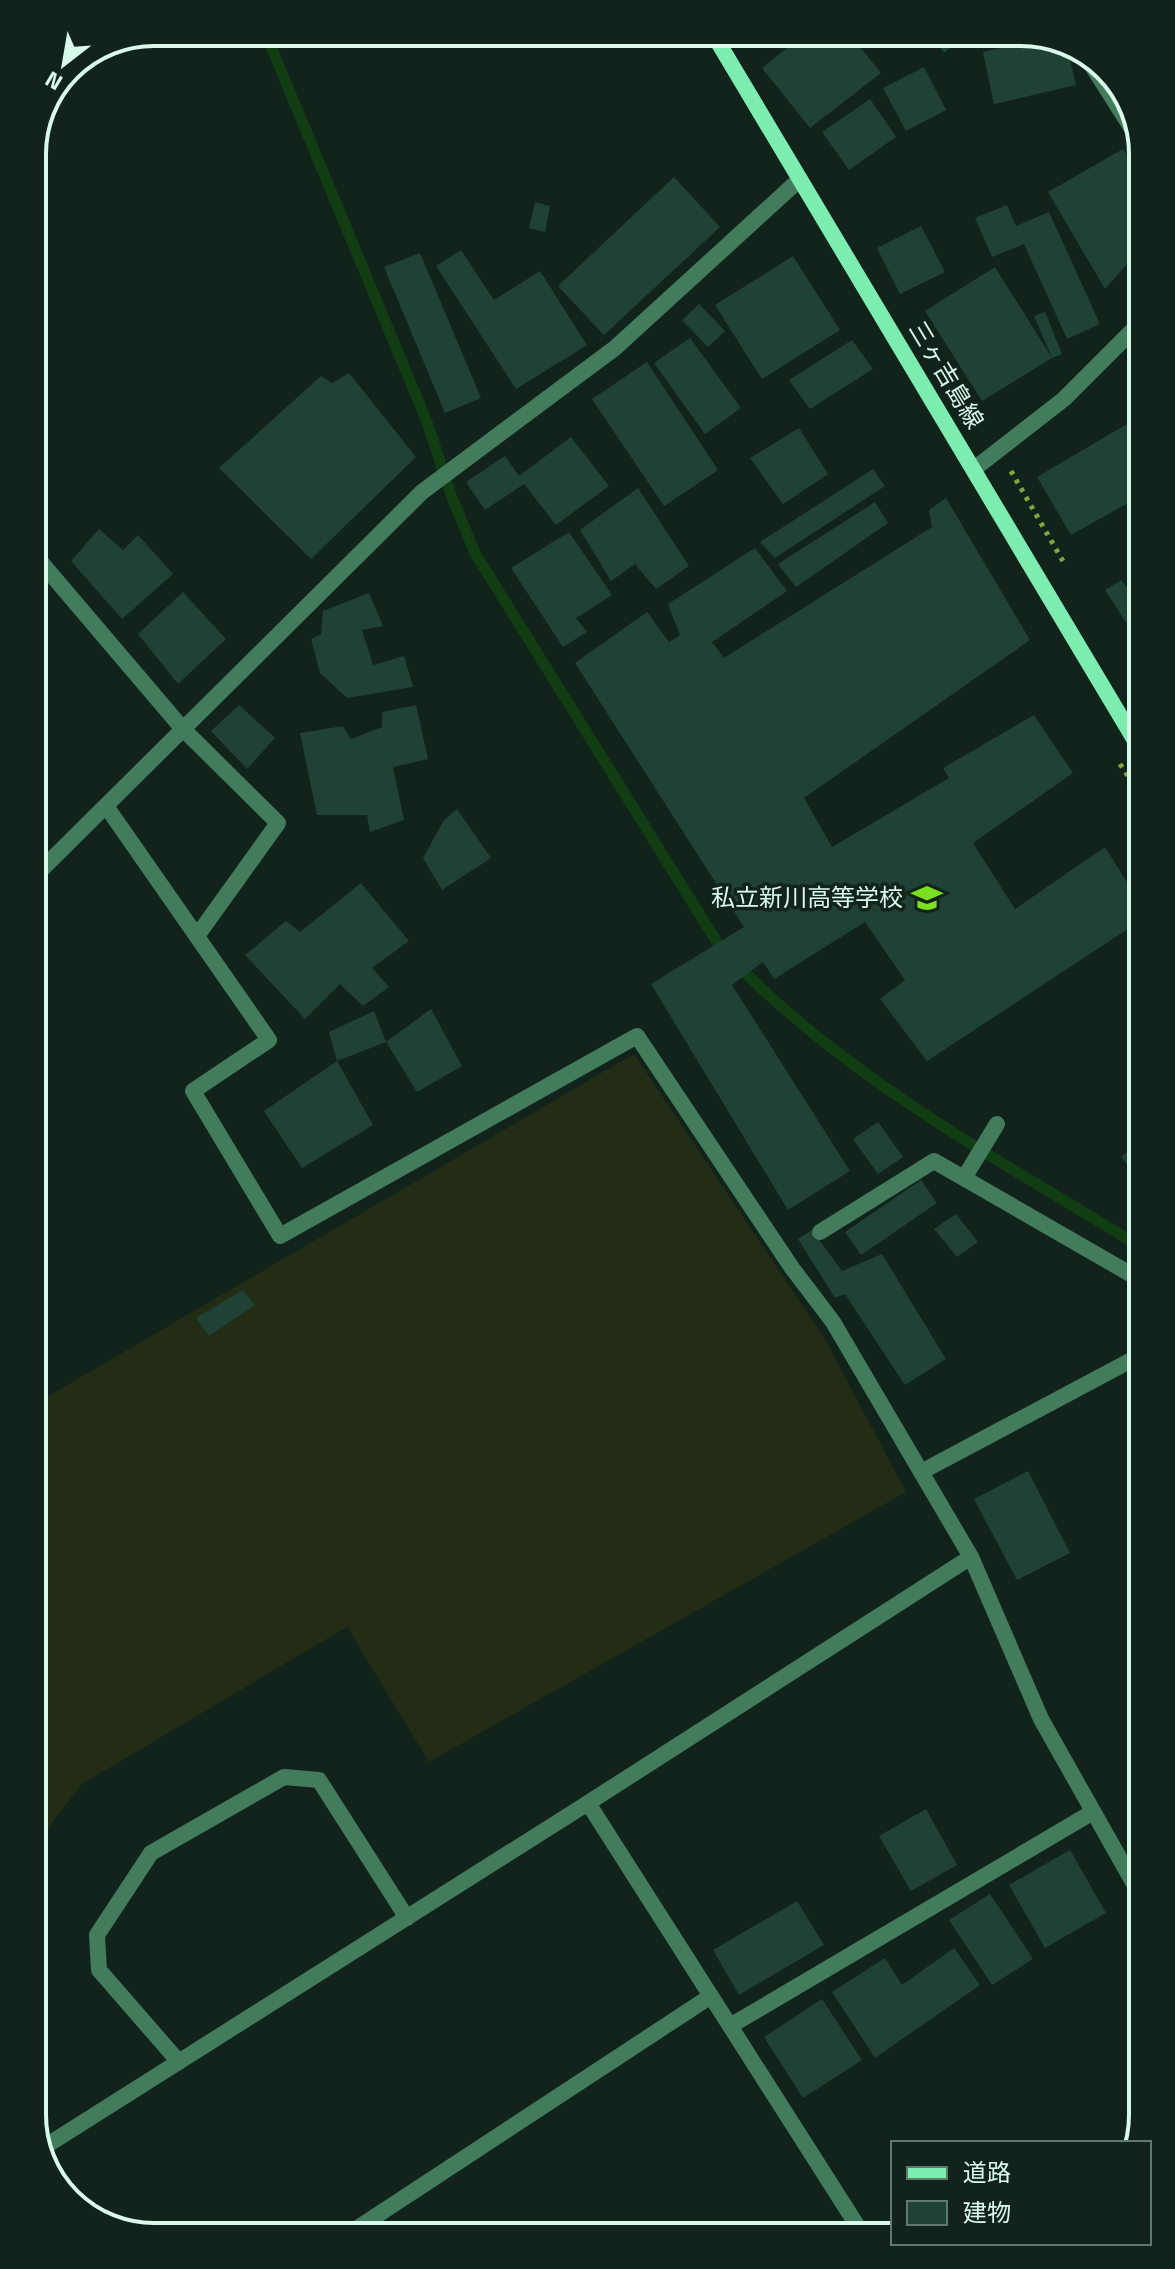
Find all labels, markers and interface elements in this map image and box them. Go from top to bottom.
north arrow [24,24,104,104]
text: N [38,63,69,100]
street label: 三ヶ吉島線 [901,314,993,435]
place label: 私立新川高等学校 [711,879,903,915]
school or university icon: 私立新川高等学校 [910,881,944,915]
legend [891,2141,1151,2245]
text: 道路 [963,2154,1011,2190]
text: 建物 [963,2194,1011,2230]

